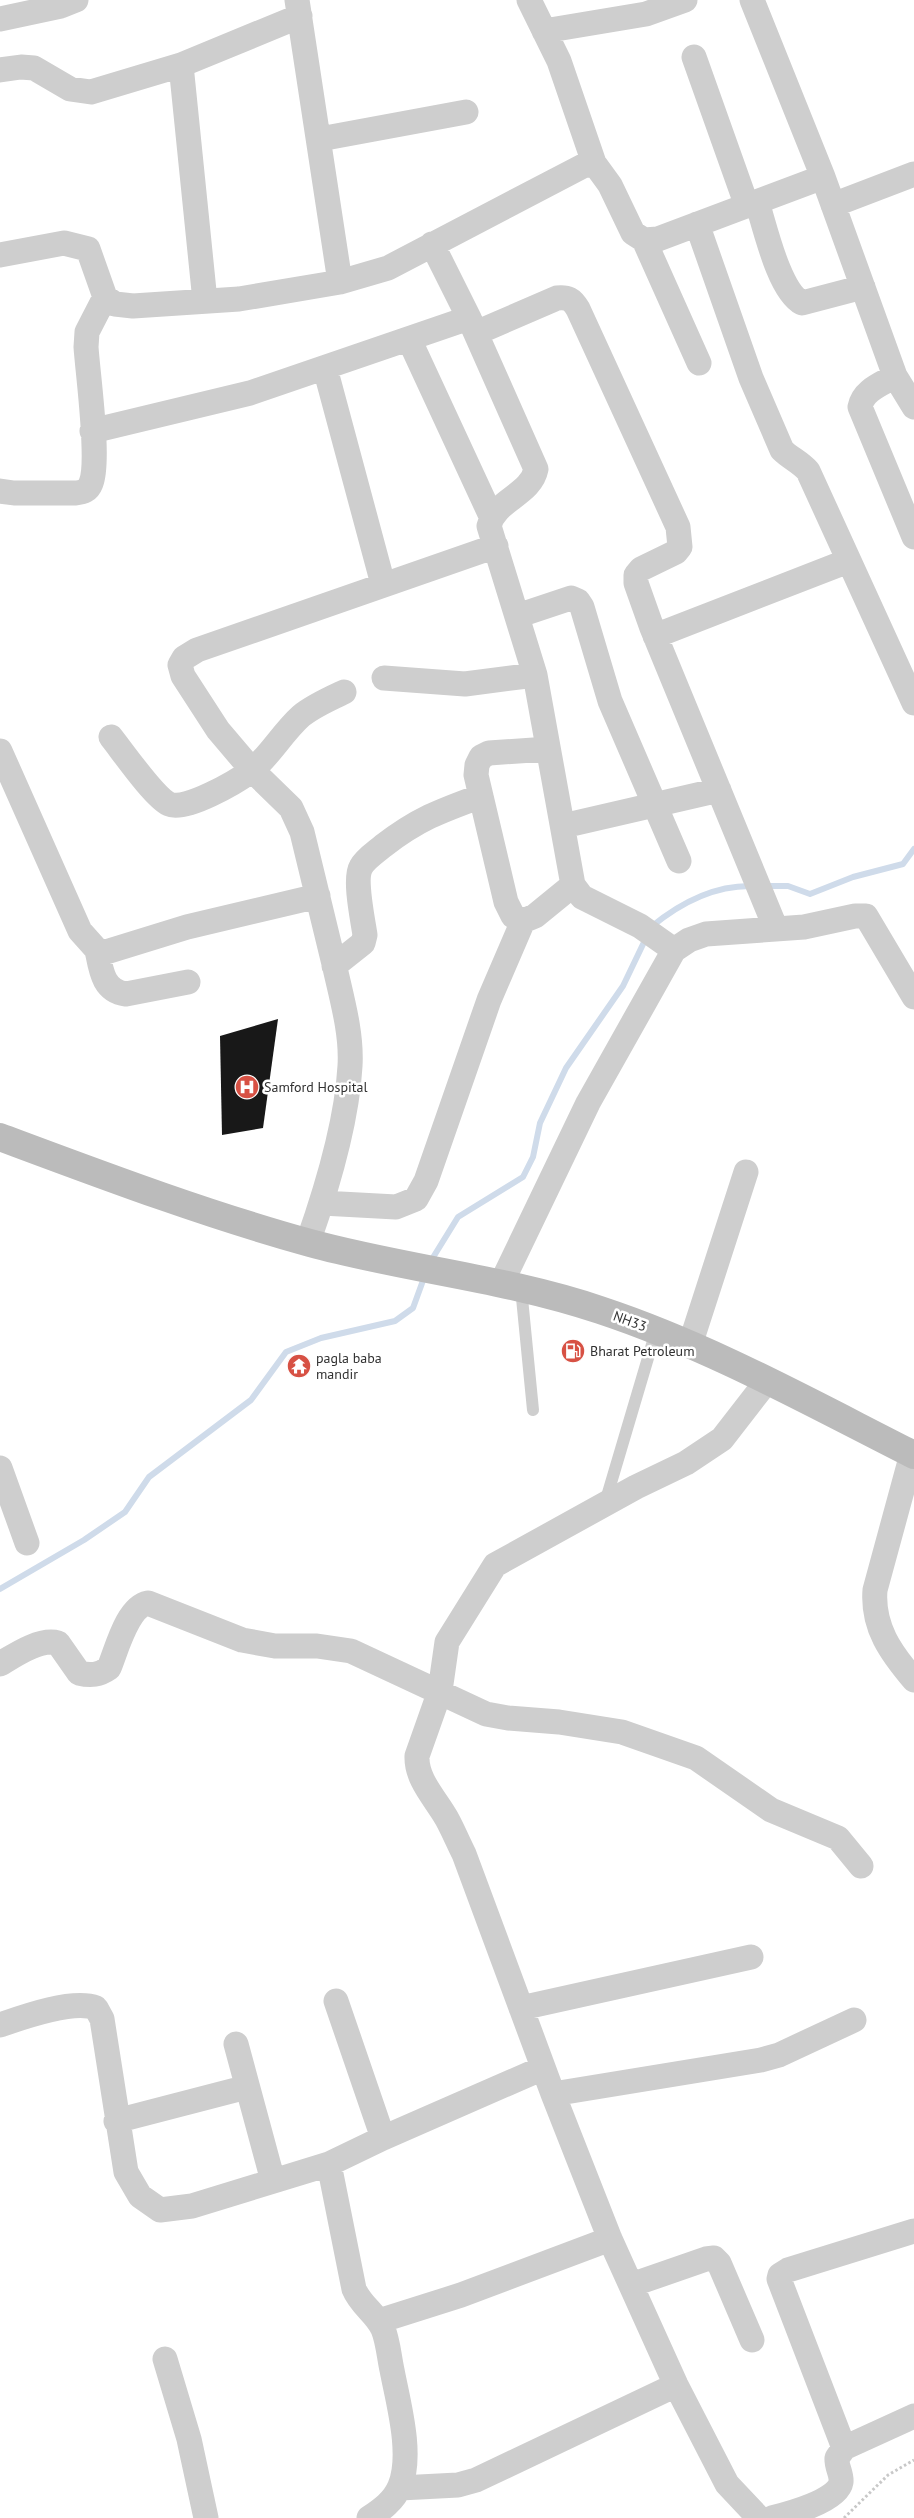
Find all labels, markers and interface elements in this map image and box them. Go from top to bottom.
hospital icon: Samford Hospital [234,1074,260,1100]
place label: Samford Hospital [264,1078,368,1096]
street label: NH33 [611,1307,649,1335]
fuel station icon: Bharat Petroleum [560,1338,586,1364]
place label: Bharat Petroleum [590,1342,695,1360]
place label: pagla baba mandir [316,1349,382,1383]
temple icon: pagla baba mandir [286,1353,312,1379]

